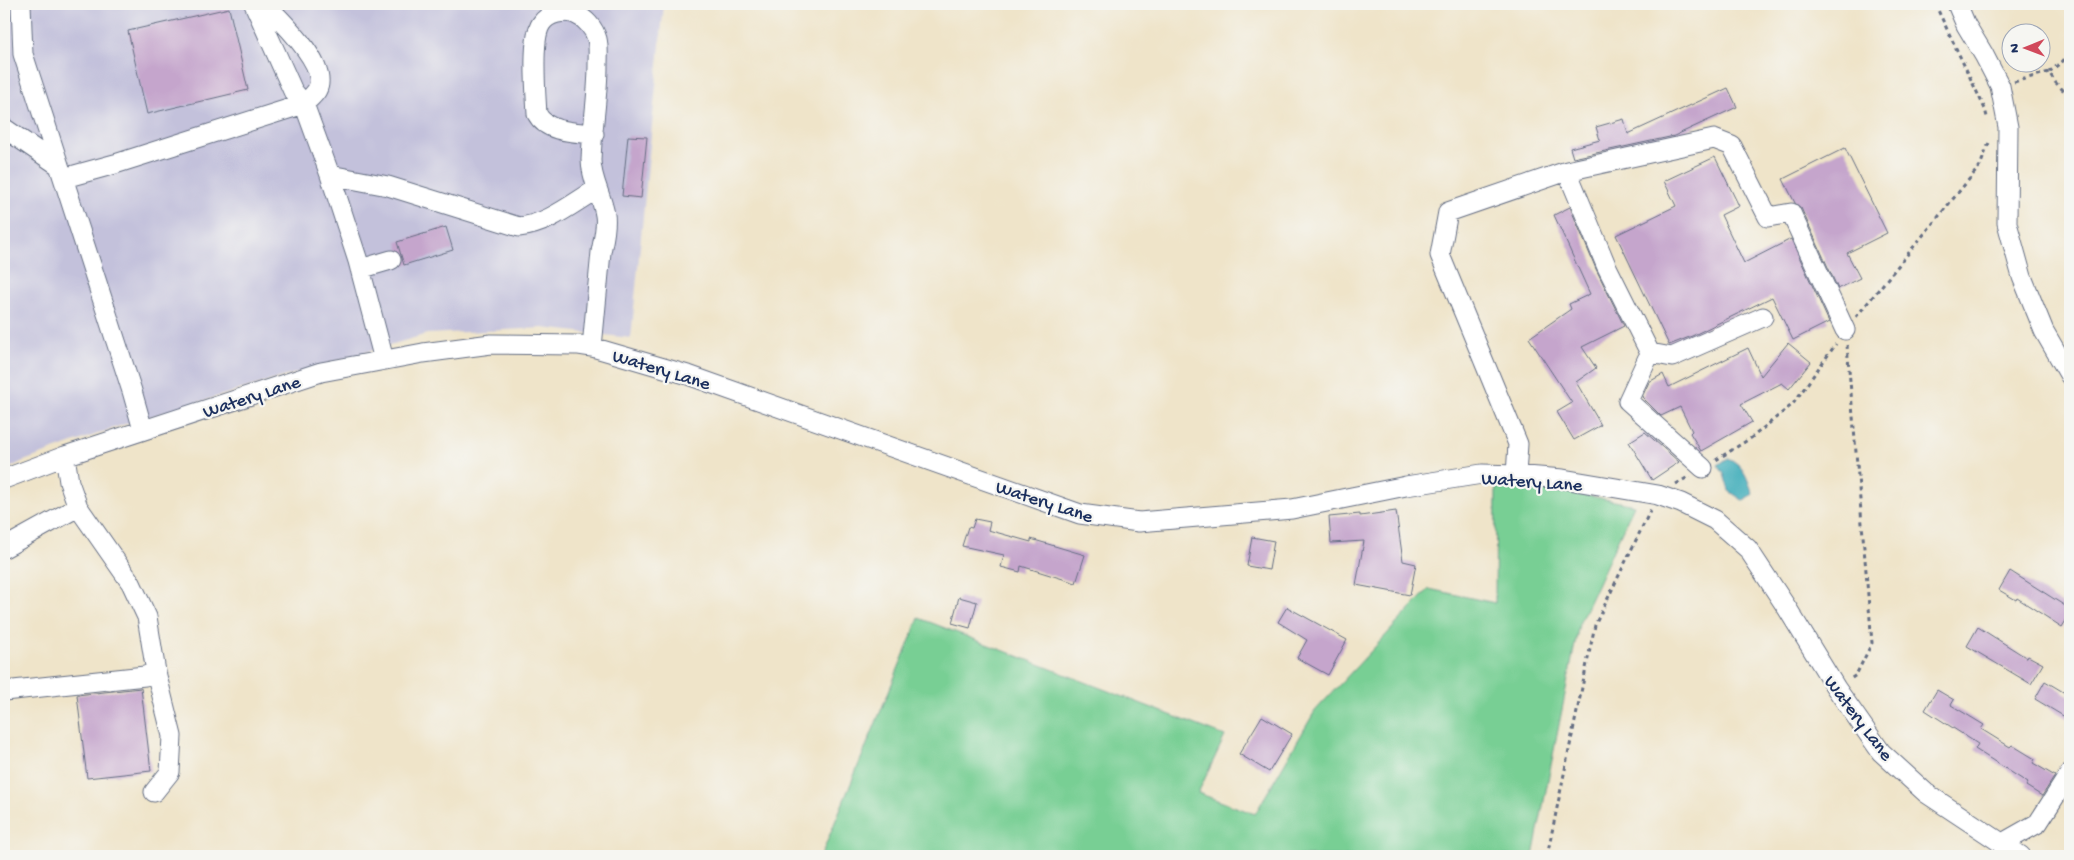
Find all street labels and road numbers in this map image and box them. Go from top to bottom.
street label: Watery Lane [609,346,713,397]
street label: Watery Lane [200,372,304,425]
street label: Watery Lane [1480,468,1583,499]
street label: Watery Lane [992,477,1096,530]
street label: Watery Lane [1818,672,1897,767]

